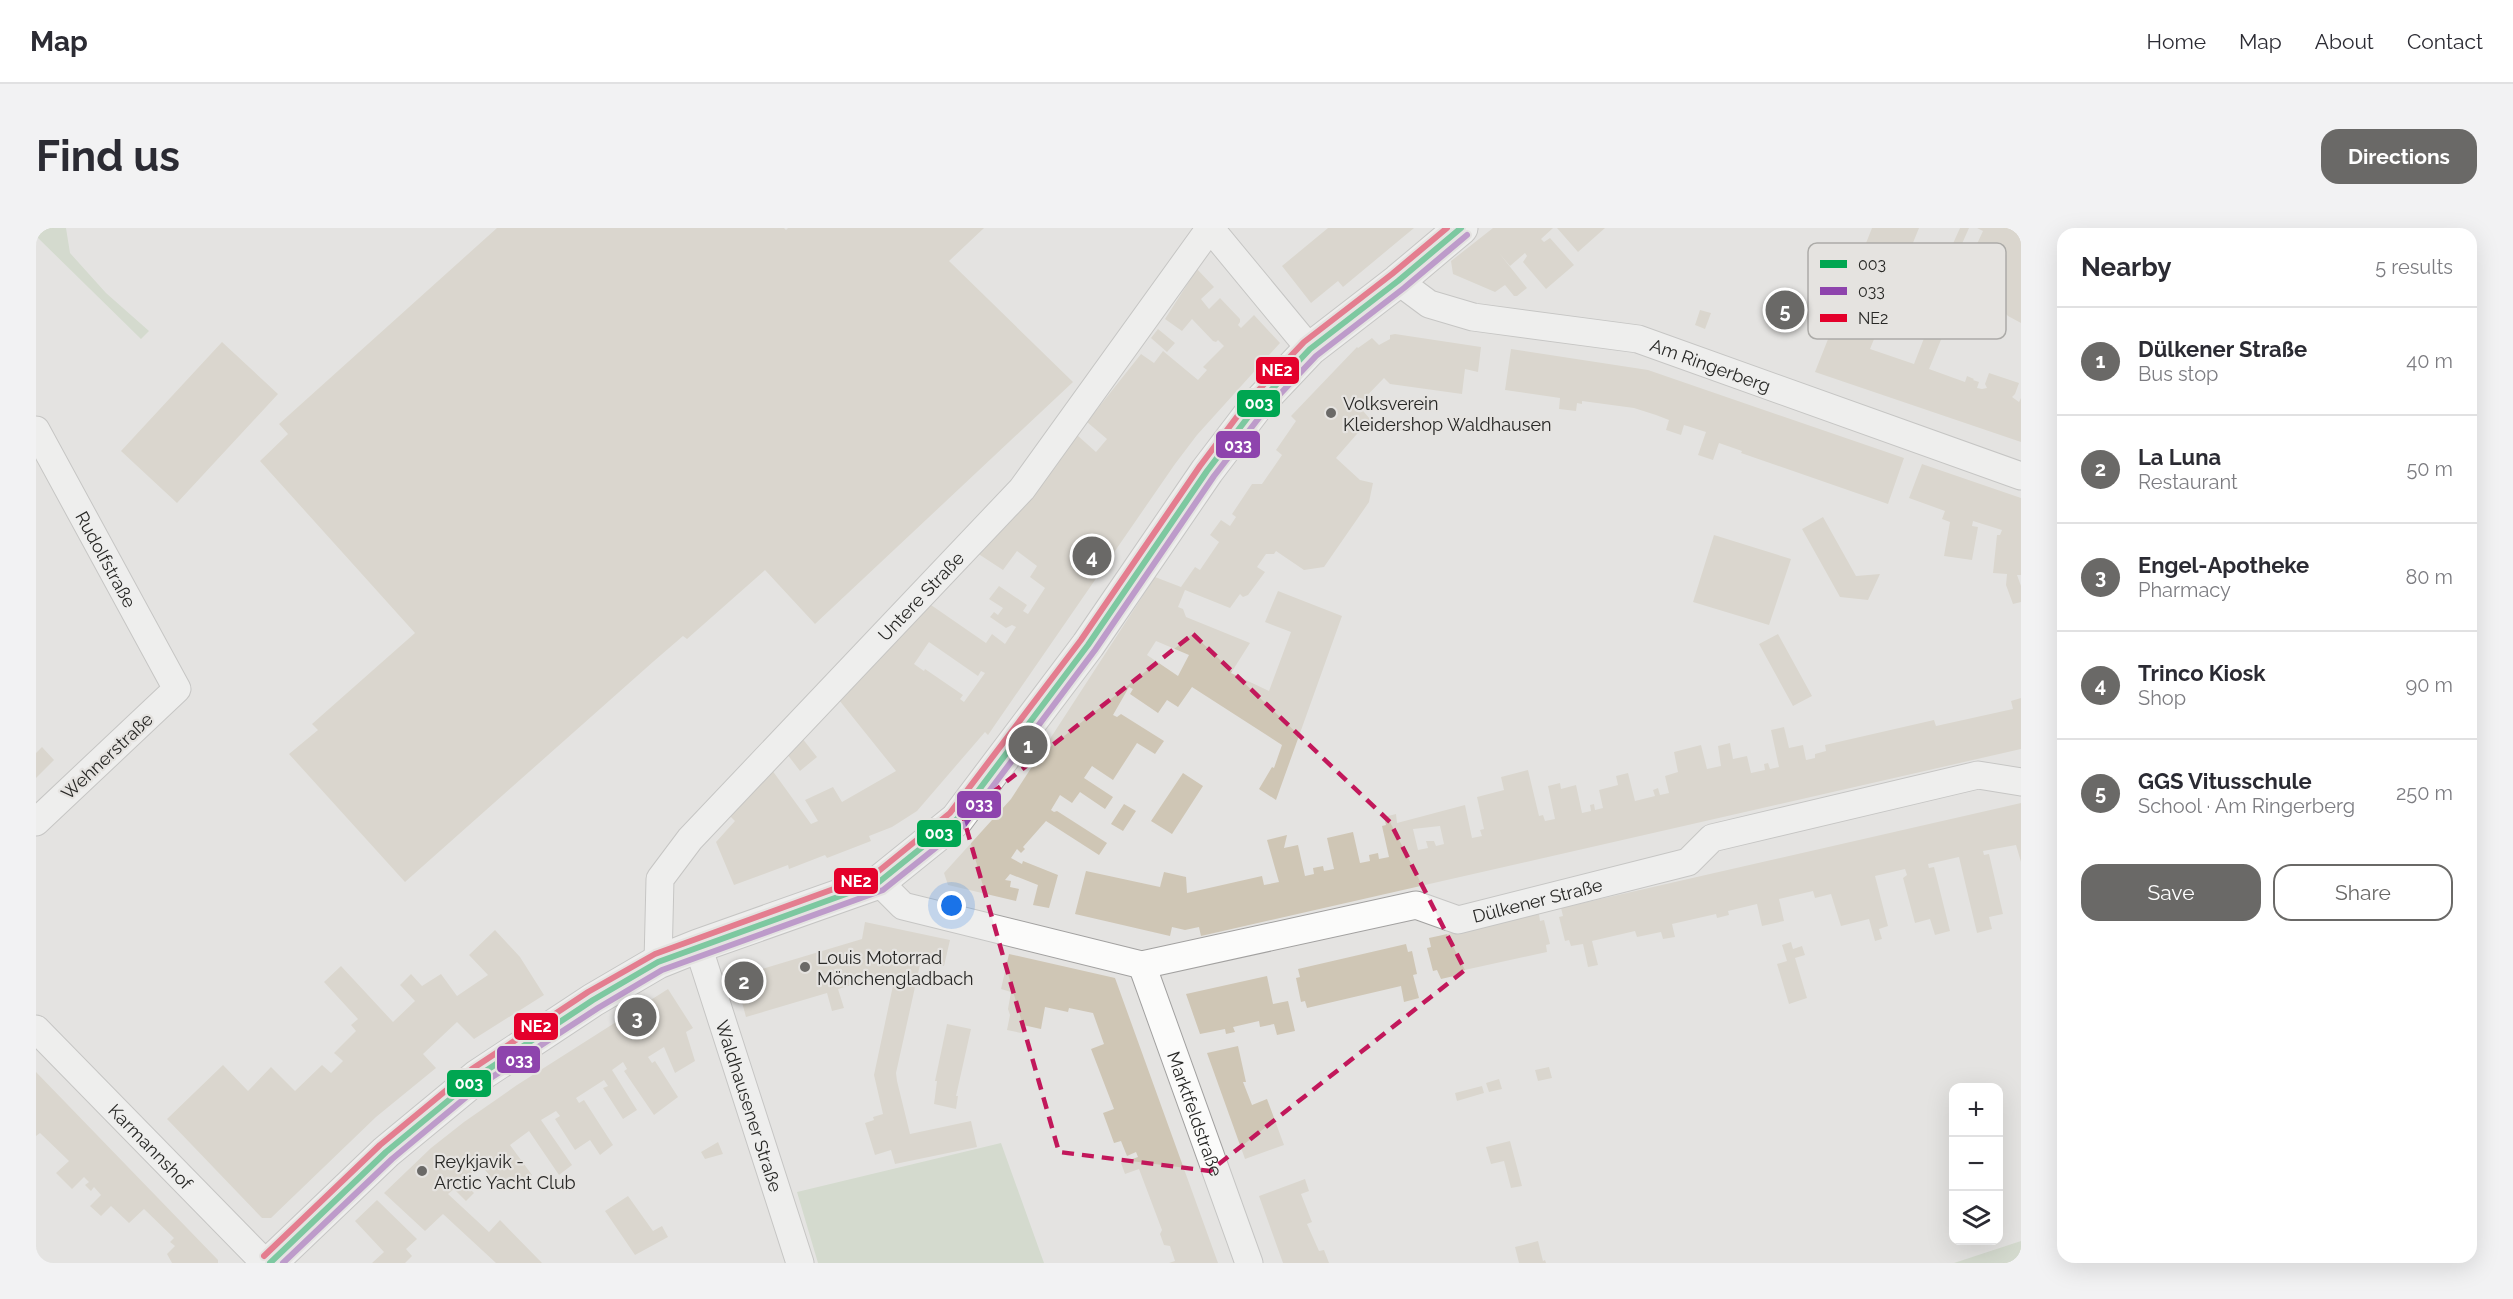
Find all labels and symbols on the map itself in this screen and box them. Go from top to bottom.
legend [1808,243,2006,339]
text: 003 [1858,255,1886,274]
text: 033 [1858,282,1885,301]
pin: 5 [1766,288,1804,332]
text: NE2 [1858,309,1888,328]
street label: Am Ringerberg [1648,334,1774,396]
line badge: NE2 [1255,356,1300,385]
text: NE2 [1262,361,1292,380]
line badge: 003 [1236,389,1281,418]
place label: Volksverein Kleidershop Waldhausen [1343,393,1552,435]
text: 003 [1245,394,1273,413]
marker: Volksverein Kleidershop Waldhausen [1324,406,1338,420]
line badge: 033 [1215,430,1261,459]
text: 033 [1224,436,1252,455]
street label: Rudolfstraße [72,507,141,611]
pin: 4 [1072,534,1112,578]
street label: Untere Straße [873,547,968,645]
street label: Wehnerstraße [57,708,157,804]
pin: 1 [1008,722,1048,768]
line badge: 033 [956,790,1002,819]
text: 033 [965,795,993,814]
line badge: 003 [916,819,962,848]
text: 003 [925,824,953,843]
line badge: NE2 [833,867,879,895]
text: NE2 [841,872,871,891]
street label: Dülkener Straße [1470,873,1605,926]
your location [937,891,966,920]
place label: Louis Motorrad Mönchengladbach [817,947,974,989]
pin: 2 [724,958,764,1004]
marker: Louis Motorrad Mönchengladbach [798,960,812,974]
pin: 3 [618,994,656,1040]
line badge: NE2 [513,1012,559,1041]
text: NE2 [521,1017,551,1036]
street label: Waldhausener Straße [712,1017,787,1195]
line badge: 033 [496,1045,541,1074]
street label: Marktfeldstraße [1163,1048,1228,1179]
text: 033 [505,1051,533,1070]
line badge: 003 [446,1069,492,1098]
text: 003 [455,1074,483,1093]
street label: Karmannshof [104,1099,198,1194]
place label: Reykjavik - Arctic Yacht Club [434,1151,576,1193]
marker: Reykjavik - Arctic Yacht Club [415,1164,429,1178]

